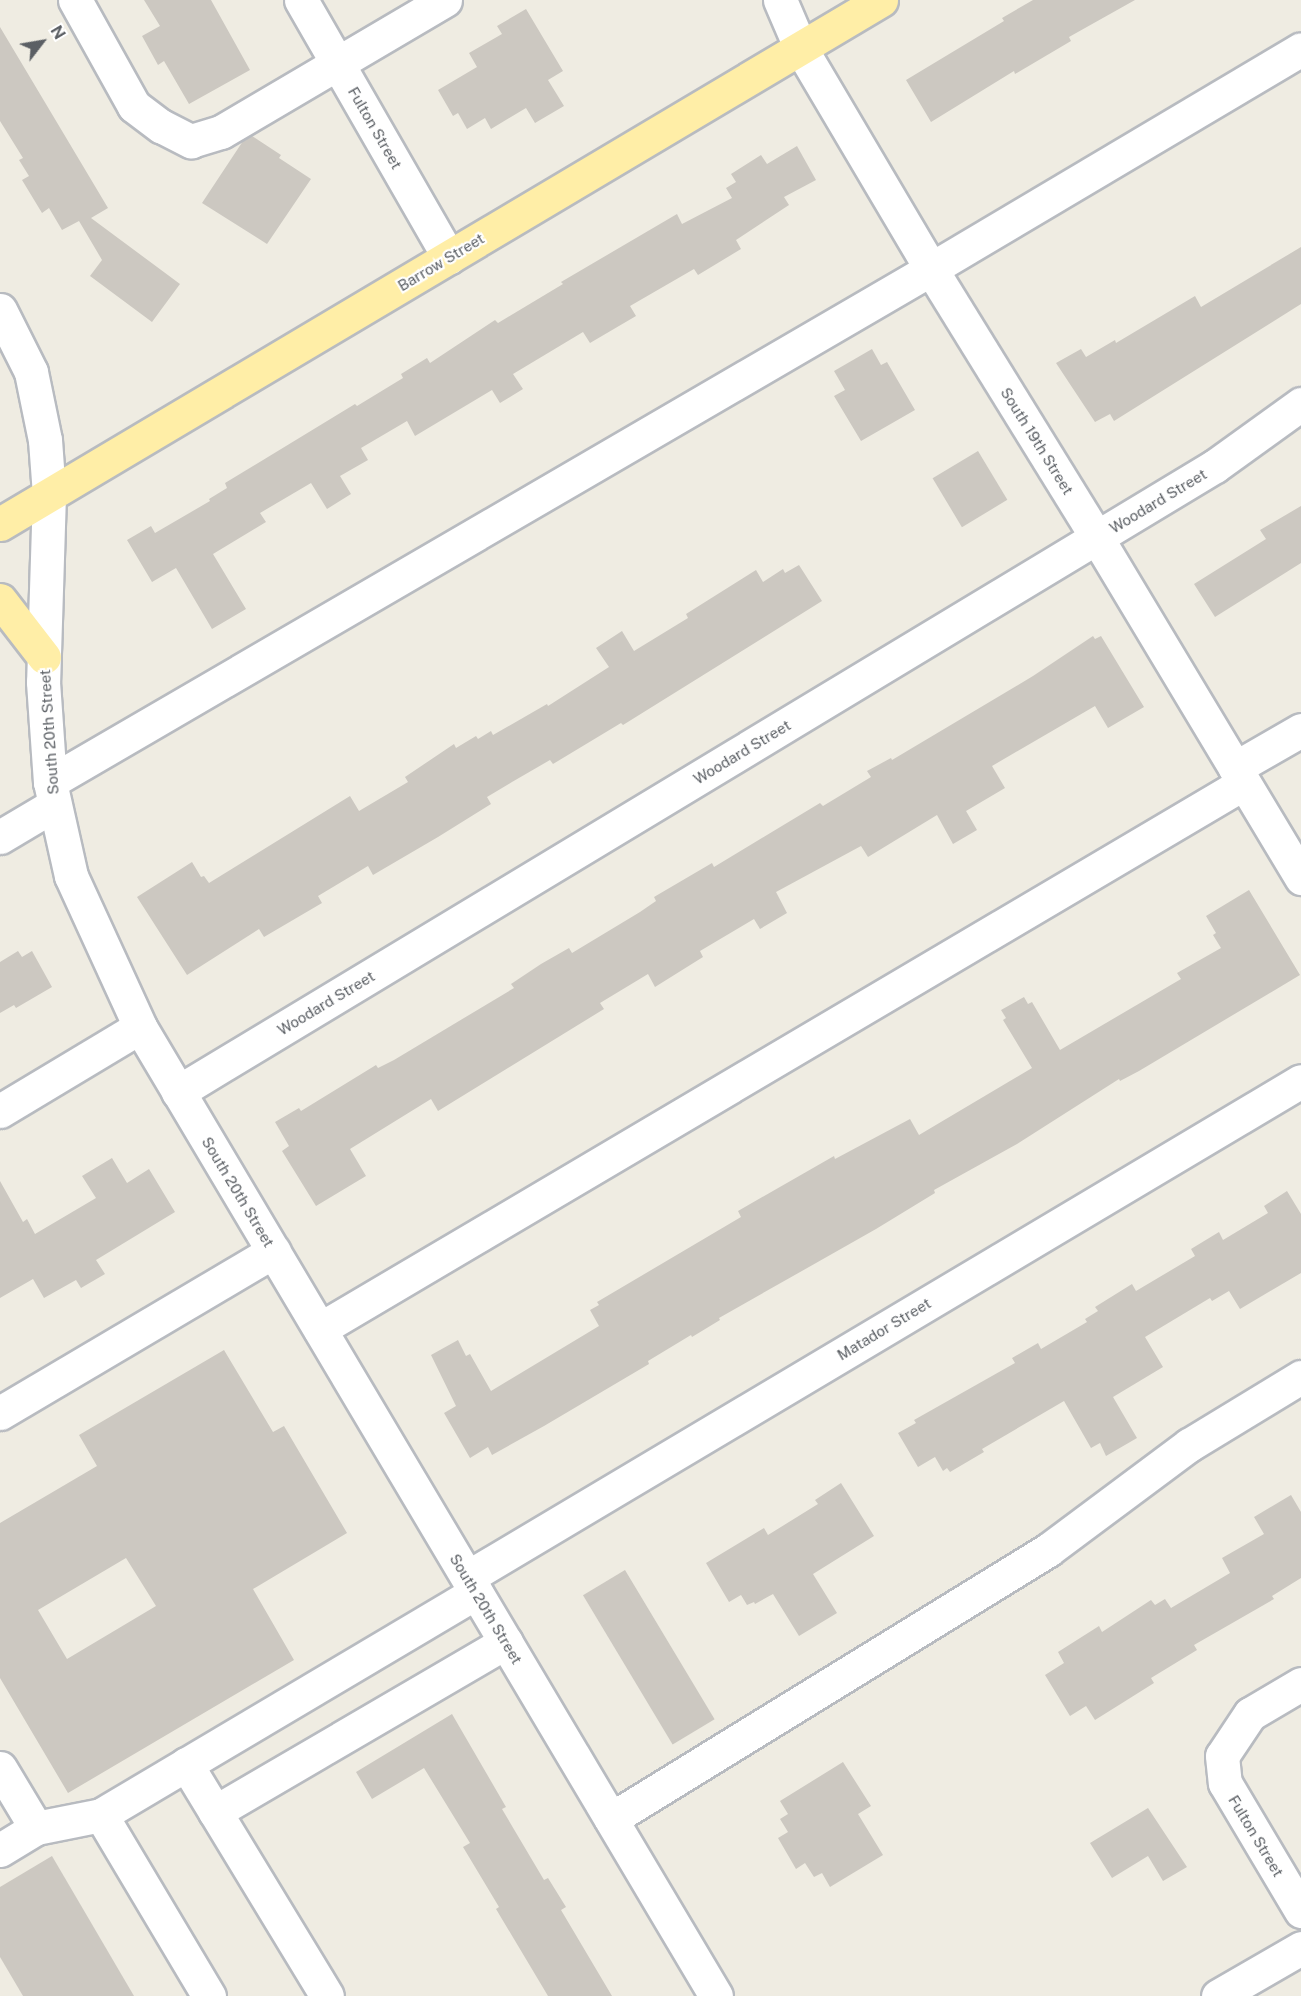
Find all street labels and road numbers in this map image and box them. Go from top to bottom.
street label: Fulton Street [344,84,406,172]
street label: Barrow Street [395,229,487,295]
street label: South 19th Street [997,384,1077,498]
street label: Woodard Street [1106,465,1210,537]
street label: South 20th Street [36,669,62,795]
street label: Woodard Street [690,716,794,788]
street label: Woodard Street [274,967,378,1039]
street label: South 20th Street [198,1134,278,1250]
street label: Matador Street [834,1294,934,1364]
street label: South 20th Street [446,1551,526,1667]
street label: Fulton Street [1225,1792,1287,1880]

